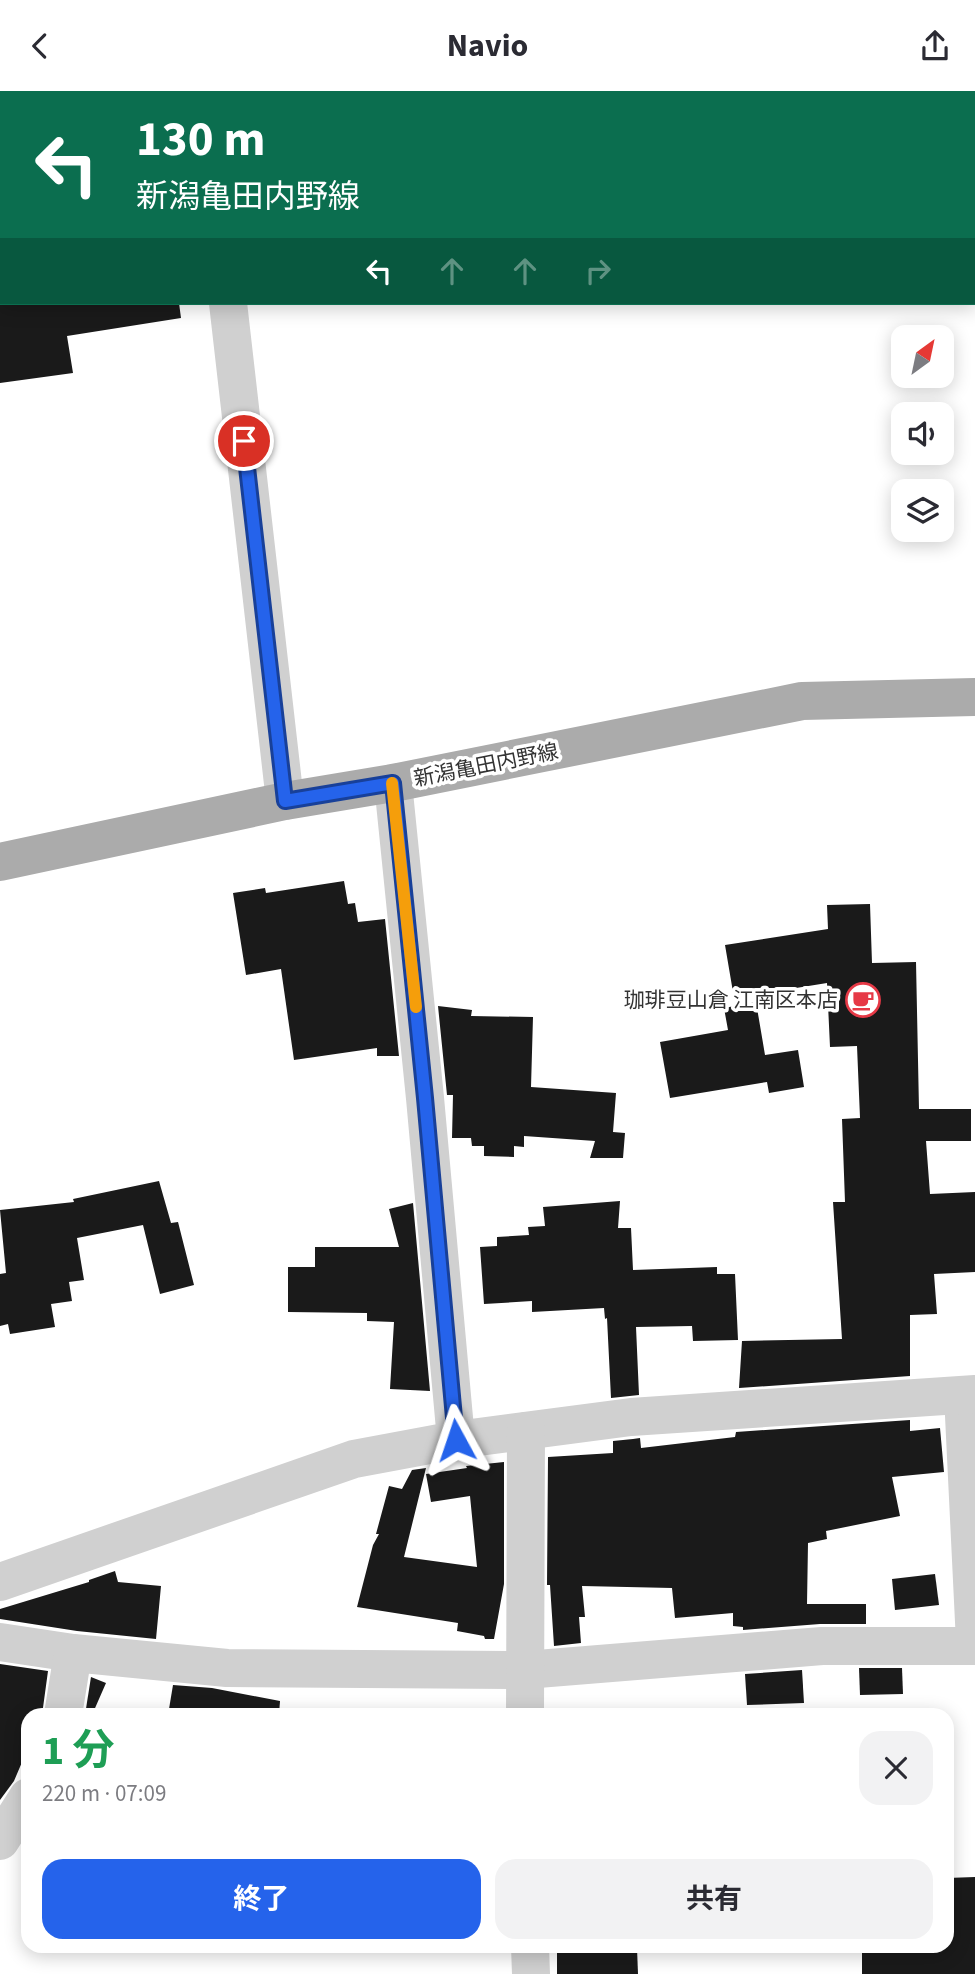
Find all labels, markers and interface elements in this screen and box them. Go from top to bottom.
text: Navio [447,23,528,69]
icon: back [21,27,59,65]
icon: share [916,27,954,65]
text: 130 m [136,105,265,175]
icon: left [21,119,112,210]
text: 新潟亀田内野線 [136,174,360,220]
icon: left [360,252,398,290]
icon: ahead [433,252,471,290]
icon: ahead [506,252,544,290]
icon: right [579,252,617,290]
north arrow [891,325,954,389]
map controls [891,325,954,542]
button: sound [891,402,954,465]
pin [214,411,274,471]
icon: arrive [225,422,263,460]
button: layers [891,479,954,542]
street label: 新潟亀田内野線 [411,736,561,794]
cafe icon: 珈琲豆山倉 江南区本店 [844,981,882,1019]
place label: 珈琲豆山倉 江南区本店 [624,985,838,1015]
position arrow [419,1403,493,1477]
text: 1 分 [42,1721,115,1781]
button: close [859,1731,933,1805]
text: 220 m · 07:09 [42,1777,166,1810]
button: 終了 [42,1859,481,1939]
button: 共有 [495,1859,933,1939]

